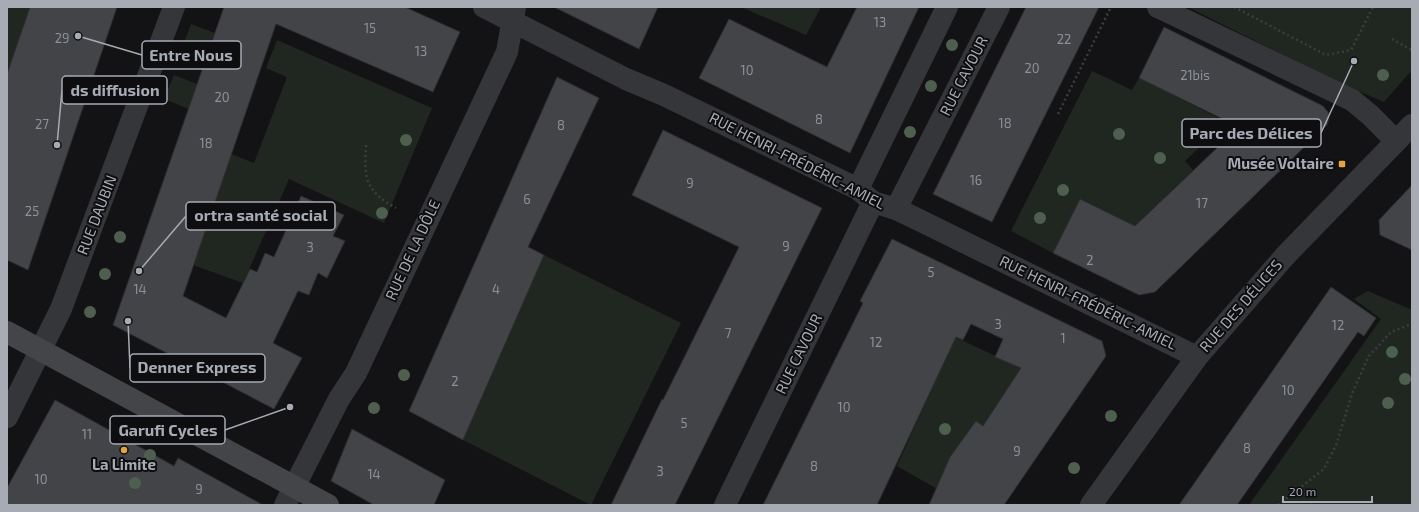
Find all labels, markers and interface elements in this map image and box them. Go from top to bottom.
house number: 13 [874,14,886,30]
house number: 15 [364,20,376,36]
house number: 29 [55,30,69,46]
house number: 22 [1057,31,1071,47]
street label: RUE CAVOUR [935,33,991,118]
callout: Entre Nous [142,41,241,69]
house number: 13 [415,43,427,59]
text: Entre Nous [149,45,233,64]
house number: 20 [1024,60,1040,76]
house number: 10 [740,62,754,78]
house number: 21bis [1180,67,1210,83]
callout: ds diffusion [62,76,167,104]
text: ds diffusion [70,80,160,99]
house number: 20 [214,89,230,105]
street label: RUE HENRI-FRÉDÉRIC-AMIEL [707,108,889,213]
house number: 8 [815,111,823,127]
house number: 18 [998,115,1012,131]
house number: 27 [35,116,49,132]
house number: 8 [557,117,565,133]
callout: Parc des Délices [1182,119,1321,147]
text: Parc des Délices [1190,123,1312,142]
house number: 18 [199,135,213,151]
place label: Musée Voltaire [1227,154,1334,172]
marker: Musée Voltaire [1337,159,1347,169]
street label: RUE DAUBIN [73,172,120,257]
house number: 16 [970,172,982,188]
house number: 9 [686,175,694,191]
house number: 6 [523,191,531,207]
house number: 17 [1196,195,1208,211]
street label: RUE DE LA DÔLE [381,196,443,303]
callout: ortra santé social [186,202,335,230]
house number: 25 [25,203,39,219]
text: ortra santé social [194,205,328,224]
house number: 9 [782,238,790,254]
house number: 3 [306,239,314,255]
street label: RUE HENRI-FRÉDÉRIC-AMIEL [997,251,1180,353]
house number: 2 [1086,252,1094,268]
street label: RUE DES DÉLICES [1195,255,1285,355]
house number: 5 [928,264,935,280]
house number: 14 [133,281,147,297]
house number: 4 [492,281,500,297]
street label: RUE CAVOUR [771,311,825,396]
house number: 3 [994,316,1002,332]
house number: 12 [1332,317,1344,333]
house number: 7 [725,325,732,341]
house number: 1 [1060,330,1066,346]
house number: 12 [870,334,882,350]
callout: Denner Express [130,354,265,382]
text: Denner Express [138,357,256,376]
house number: 2 [451,373,459,389]
house number: 10 [1281,382,1295,398]
house number: 10 [837,399,851,415]
house number: 5 [681,415,688,431]
callout: Garufi Cycles [110,416,225,444]
text: Garufi Cycles [118,420,218,440]
house number: 11 [82,426,92,442]
house number: 8 [1243,440,1251,456]
house number: 9 [1013,443,1021,459]
marker: La Limite [119,445,129,455]
place label: La Limite [92,455,156,473]
house number: 8 [810,458,818,474]
house number: 3 [656,463,664,479]
house number: 14 [367,466,381,482]
house number: 10 [34,471,48,487]
scale bar [1283,478,1372,504]
house number: 9 [195,481,203,497]
text: 20 m [1289,484,1316,498]

